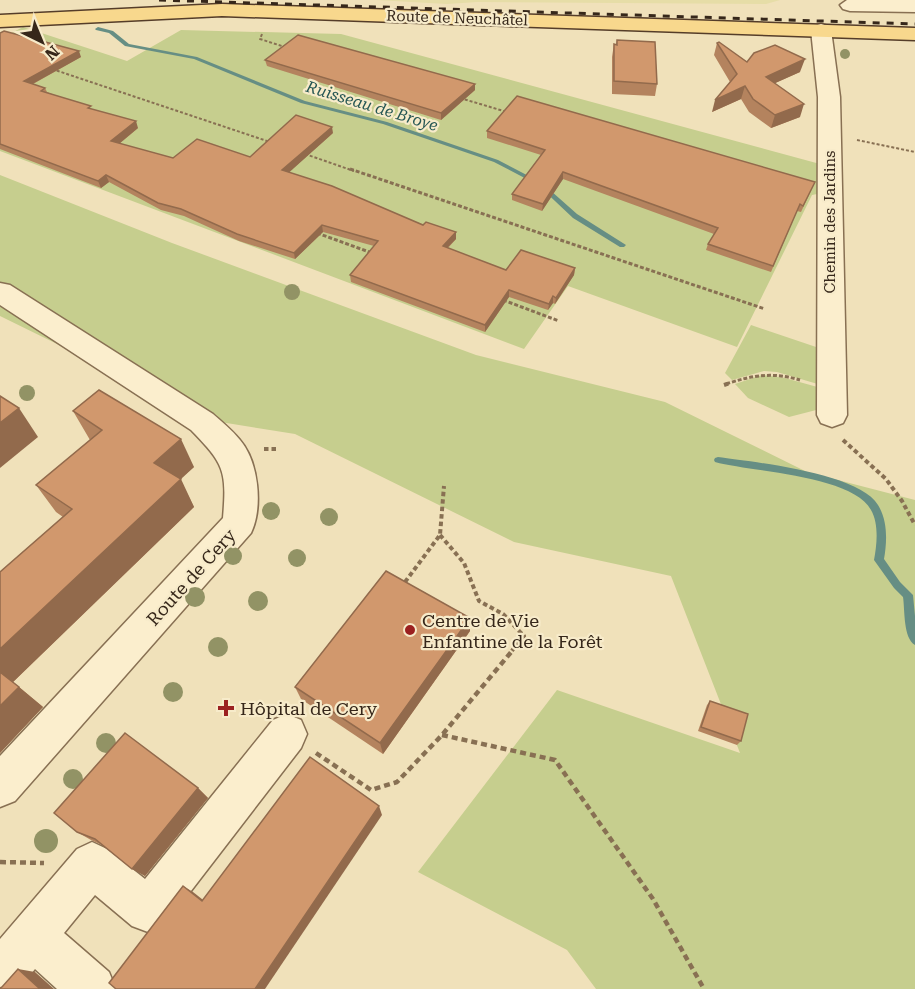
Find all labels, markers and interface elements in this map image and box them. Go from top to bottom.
street label: Route de Neuchâtel [386,7,528,29]
north arrow [12,12,72,72]
text: N [41,41,63,64]
water label: Ruisseau de Broye [303,77,440,135]
street label: Chemin des Jardins [821,151,839,293]
street label: Route de Cery [142,524,240,630]
place label: Centre de Vie Enfantine de la Forêt [422,610,603,652]
marker: Centre de Vie Enfantine de la Forêt [403,623,417,637]
place label: Hôpital de Cery [240,698,377,719]
marker: Hôpital de Cery [217,699,235,717]

